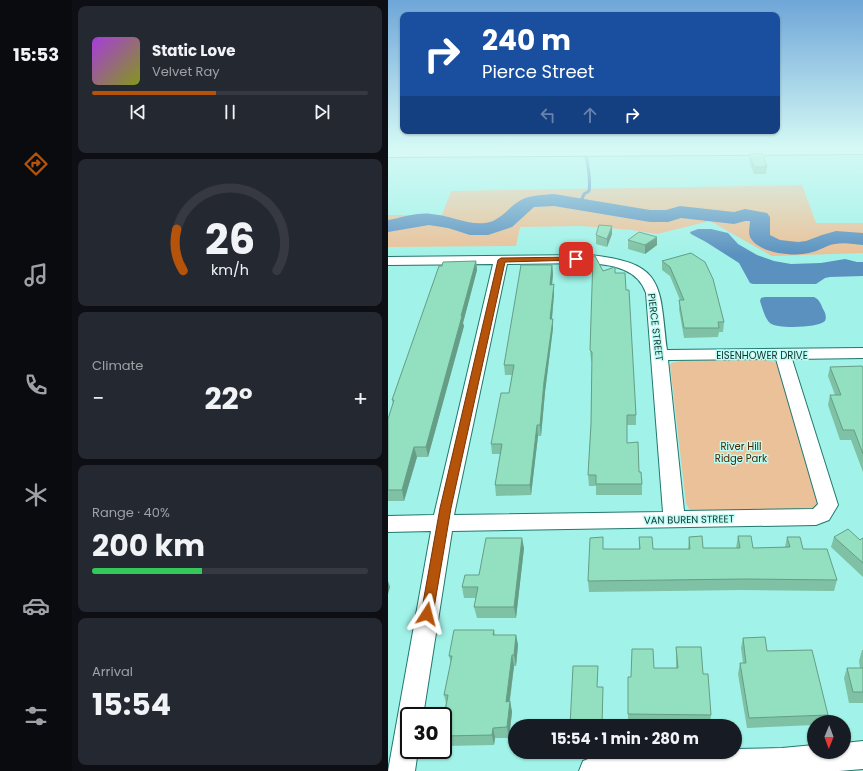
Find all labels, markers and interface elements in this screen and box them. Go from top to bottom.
text: 240 m [482,21,571,60]
icon: right [416,28,468,80]
text: Static Love [152,40,236,61]
text: 15:53 [13,42,59,67]
text: Pierce Street [482,59,594,84]
text: Velvet Ray [152,62,220,81]
icon: previous [127,101,149,123]
icon: pause [219,101,241,123]
icon: next [311,101,333,123]
icon: left [537,104,559,126]
icon: ahead [579,104,601,126]
icon: right [621,104,643,126]
icon: directions [22,150,50,178]
text: 26 [205,209,255,268]
pin [559,242,593,276]
icon: arrive [565,248,587,270]
text: km/h [211,259,249,279]
icon: music [22,261,50,289]
street label: PIERCE STREET [644,292,667,362]
street label: EISENHOWER DRIVE [716,348,808,363]
text: Climate [92,356,143,375]
icon: phone [22,371,50,399]
text: 22° [204,377,253,420]
text: − [92,383,104,414]
text: + [353,383,368,414]
park label: River Hill Ridge Park [715,439,768,466]
icon: climate [22,481,50,509]
text: Range · 40% [92,503,170,522]
street label: VAN BUREN STREET [644,511,735,528]
text: 200 km [92,524,205,567]
icon: car [22,592,50,620]
position arrow [406,593,448,635]
text: Arrival [92,662,133,681]
text: 15:54 [92,683,171,726]
icon: filters [22,702,50,730]
speed limit sign: 30 [400,707,452,759]
north arrow [807,715,851,759]
map controls [807,715,851,759]
text: 15:54 · 1 min · 280 m [551,728,699,749]

